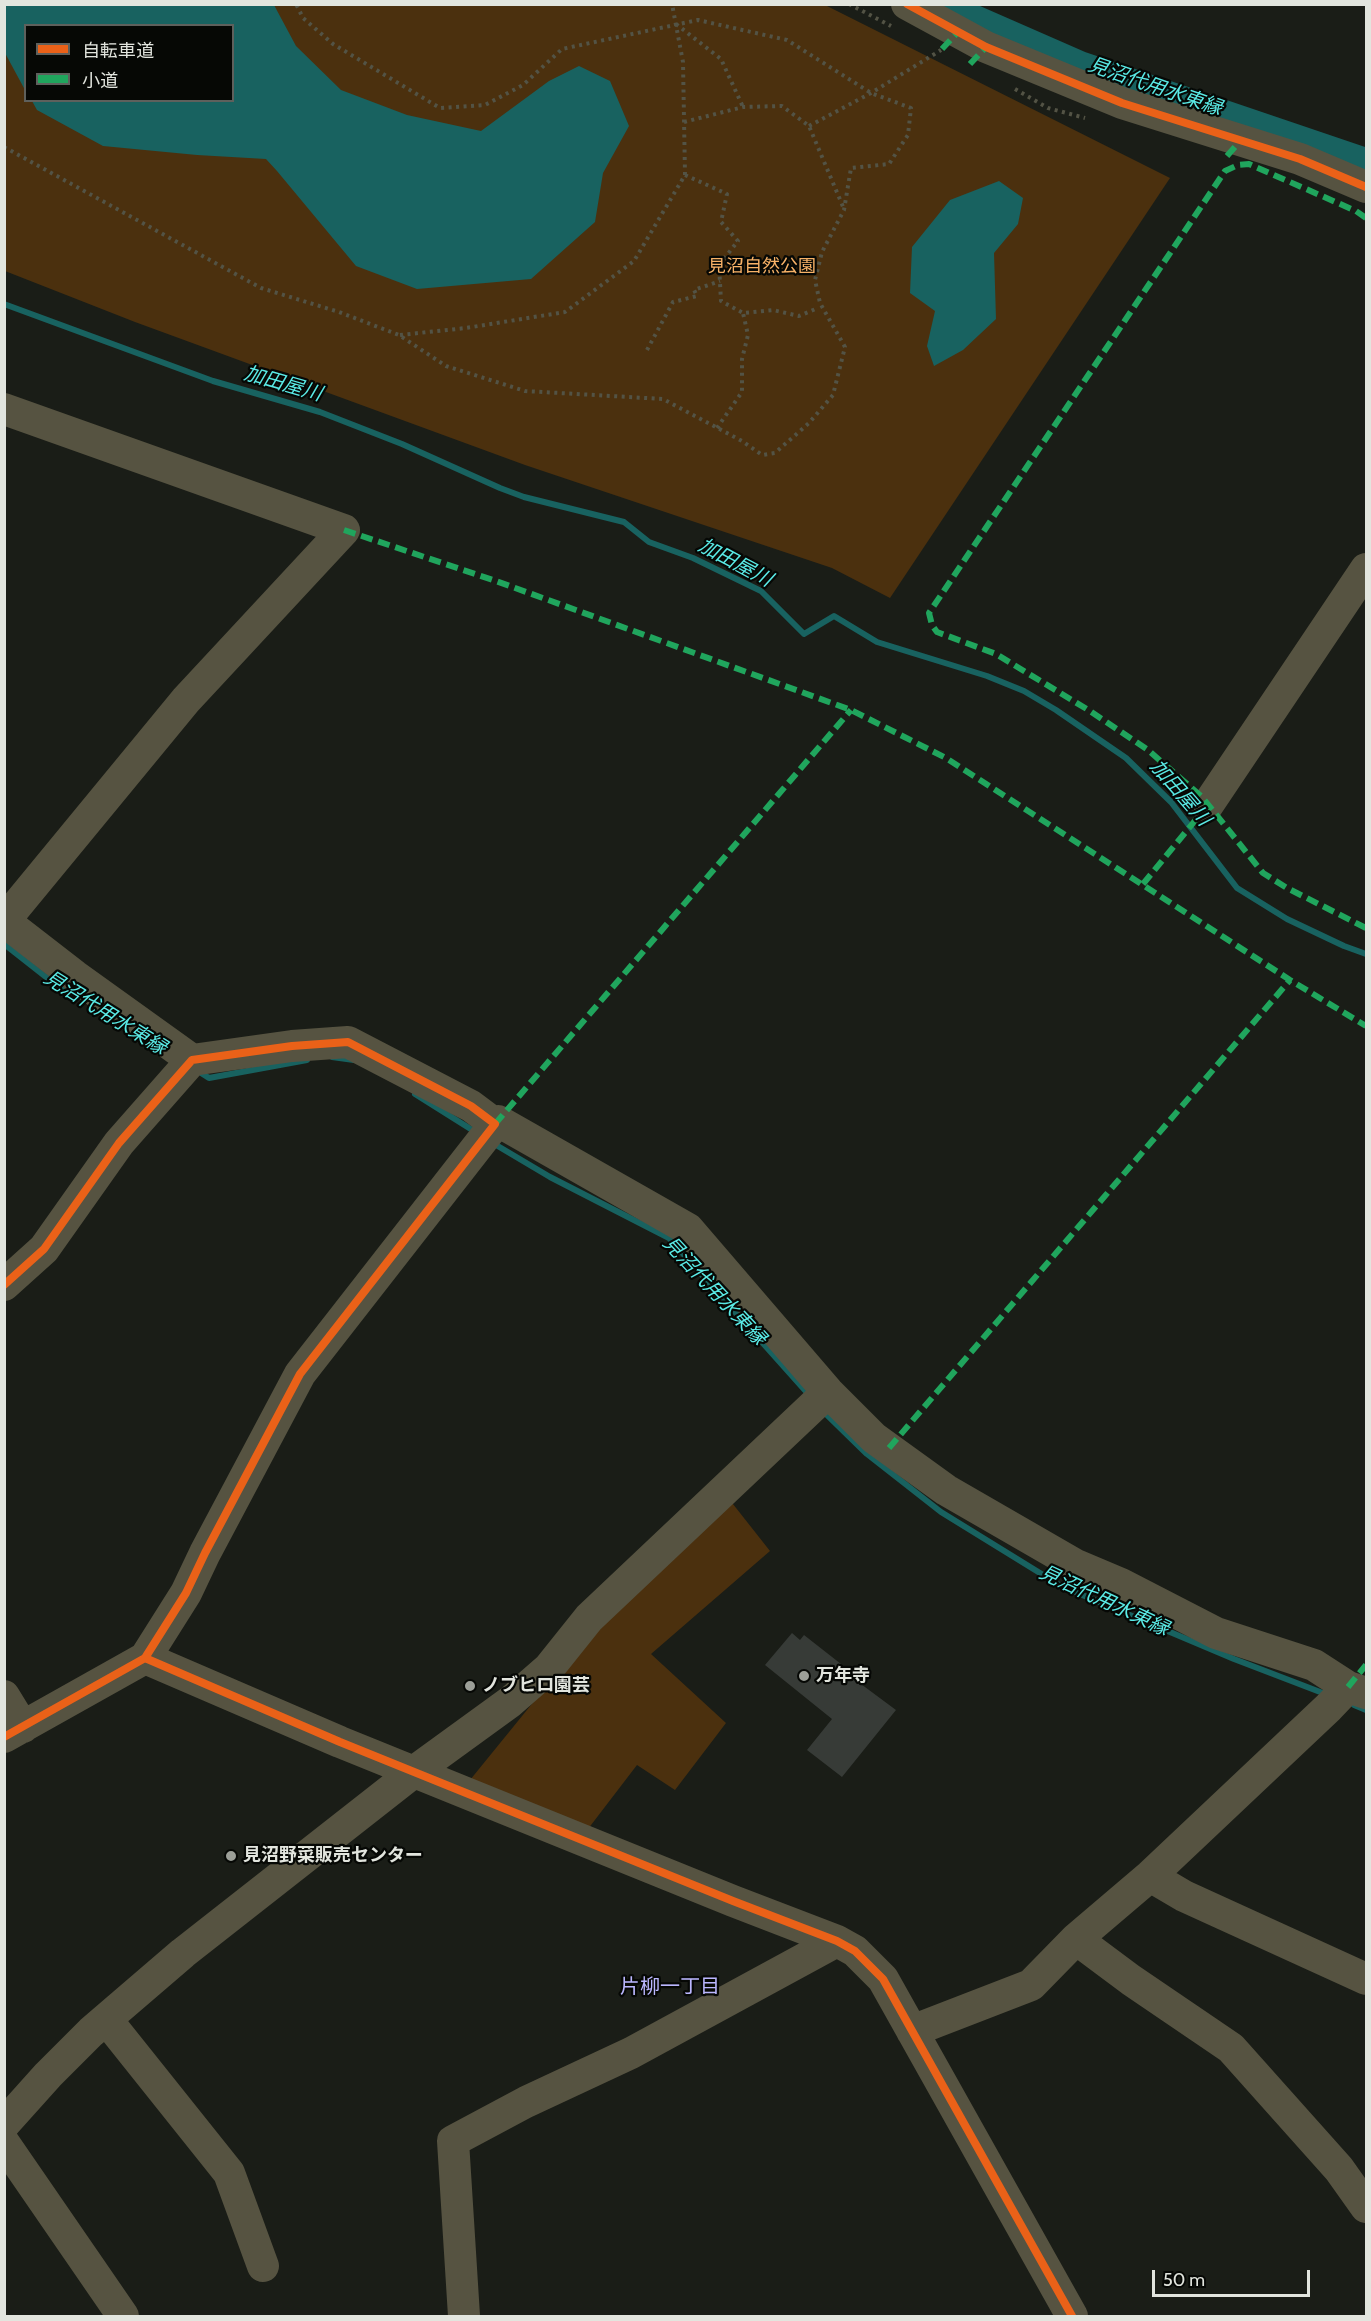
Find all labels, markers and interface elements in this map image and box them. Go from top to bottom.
legend [24,24,234,102]
text: 自転車道 [82,40,154,62]
water label: 見沼代用水東縁 [1085,53,1225,121]
text: 小道 [82,70,118,92]
park label: 見沼自然公園 [708,256,816,278]
water label: 加田屋川 [241,361,325,407]
water label: 加田屋川 [694,534,776,592]
water label: 加田屋川 [1145,755,1215,831]
water label: 見沼代用水東縁 [39,966,171,1060]
water label: 見沼代用水東縁 [657,1232,771,1350]
water label: 見沼代用水東縁 [1035,1561,1173,1641]
place label: 万年寺 [816,1665,870,1687]
marker: 万年寺 [797,1669,811,1683]
place label: ノブヒロ園芸 [482,1675,590,1697]
marker: ノブヒロ園芸 [463,1679,477,1693]
place label: 見沼野菜販売センター [243,1845,423,1867]
marker: 見沼野菜販売センター [224,1849,238,1863]
district label: 片柳一丁目 [620,1975,720,1999]
scale bar [1155,2258,1312,2296]
text: 50 m [1163,2269,1205,2291]

